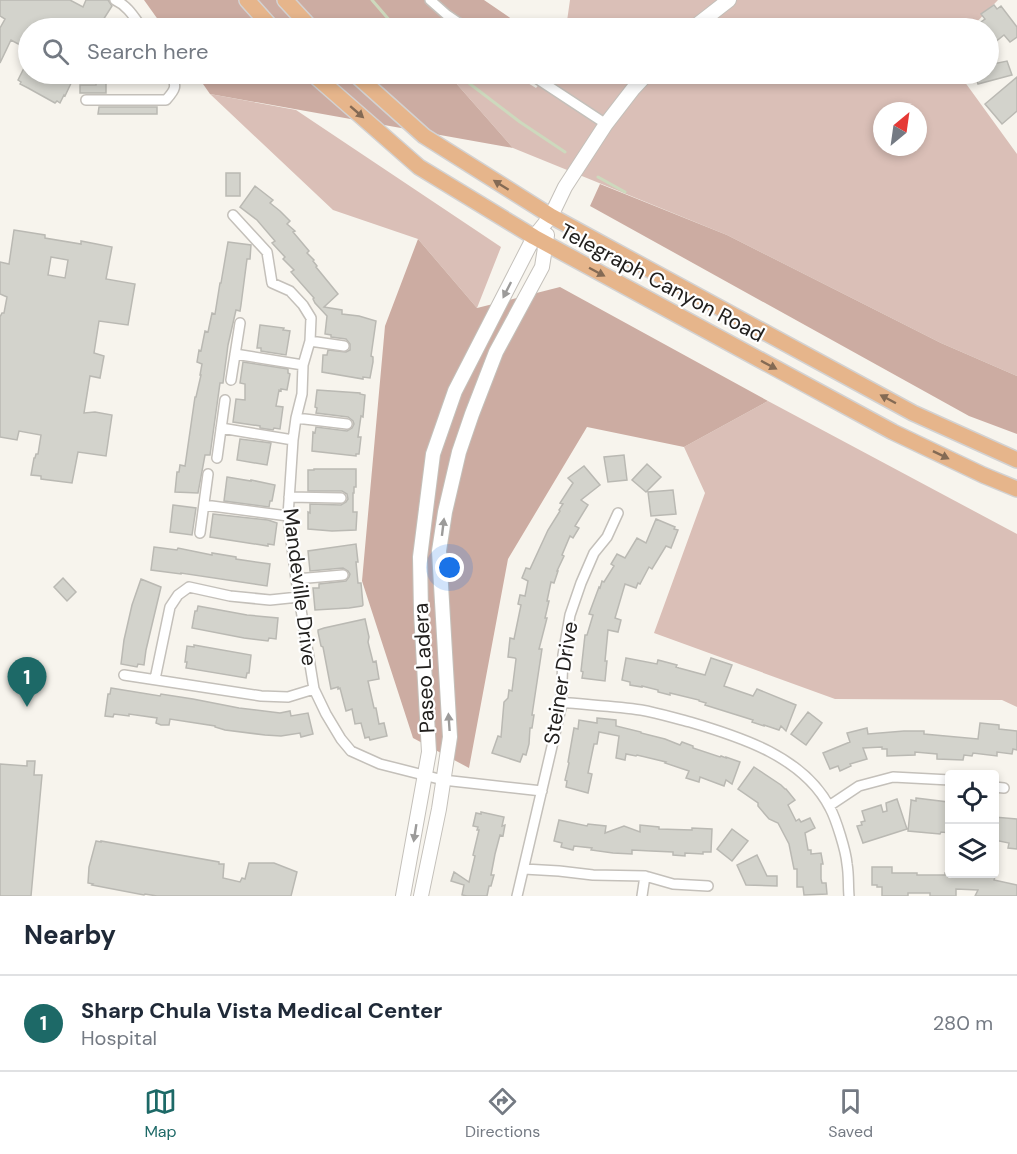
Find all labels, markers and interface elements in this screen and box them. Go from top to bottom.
search box [18,18,999,84]
icon: search [39,35,72,68]
text: Search here [87,37,208,66]
north arrow [873,102,927,156]
one-way arrow [349,105,364,118]
one-way arrow [493,179,509,190]
street label: Telegraph Canyon Road [555,217,769,349]
one-way arrow [589,267,606,277]
one-way arrow [502,281,512,298]
one-way arrow [761,360,778,370]
one-way arrow [879,394,896,404]
one-way arrow [933,451,950,460]
street label: Mandeville Drive [276,507,324,667]
one-way arrow [438,518,447,537]
your location [435,553,464,582]
street label: Paseo Ladera [407,602,441,734]
street label: Steiner Drive [537,619,585,747]
pin: 1 [8,658,46,707]
one-way arrow [444,712,453,731]
map controls [945,770,999,878]
button: locate [945,770,999,824]
one-way arrow [410,824,419,843]
button: layers [945,824,999,878]
text: Nearby [24,918,116,952]
text: Sharp Chula Vista Medical Center [81,996,442,1025]
text: 1 [40,1010,47,1036]
text: 280 m [933,1010,993,1036]
text: Hospital [81,1025,157,1051]
tab: Map [144,1085,177,1142]
tab: Directions [465,1085,540,1142]
tab: Saved [828,1085,873,1142]

